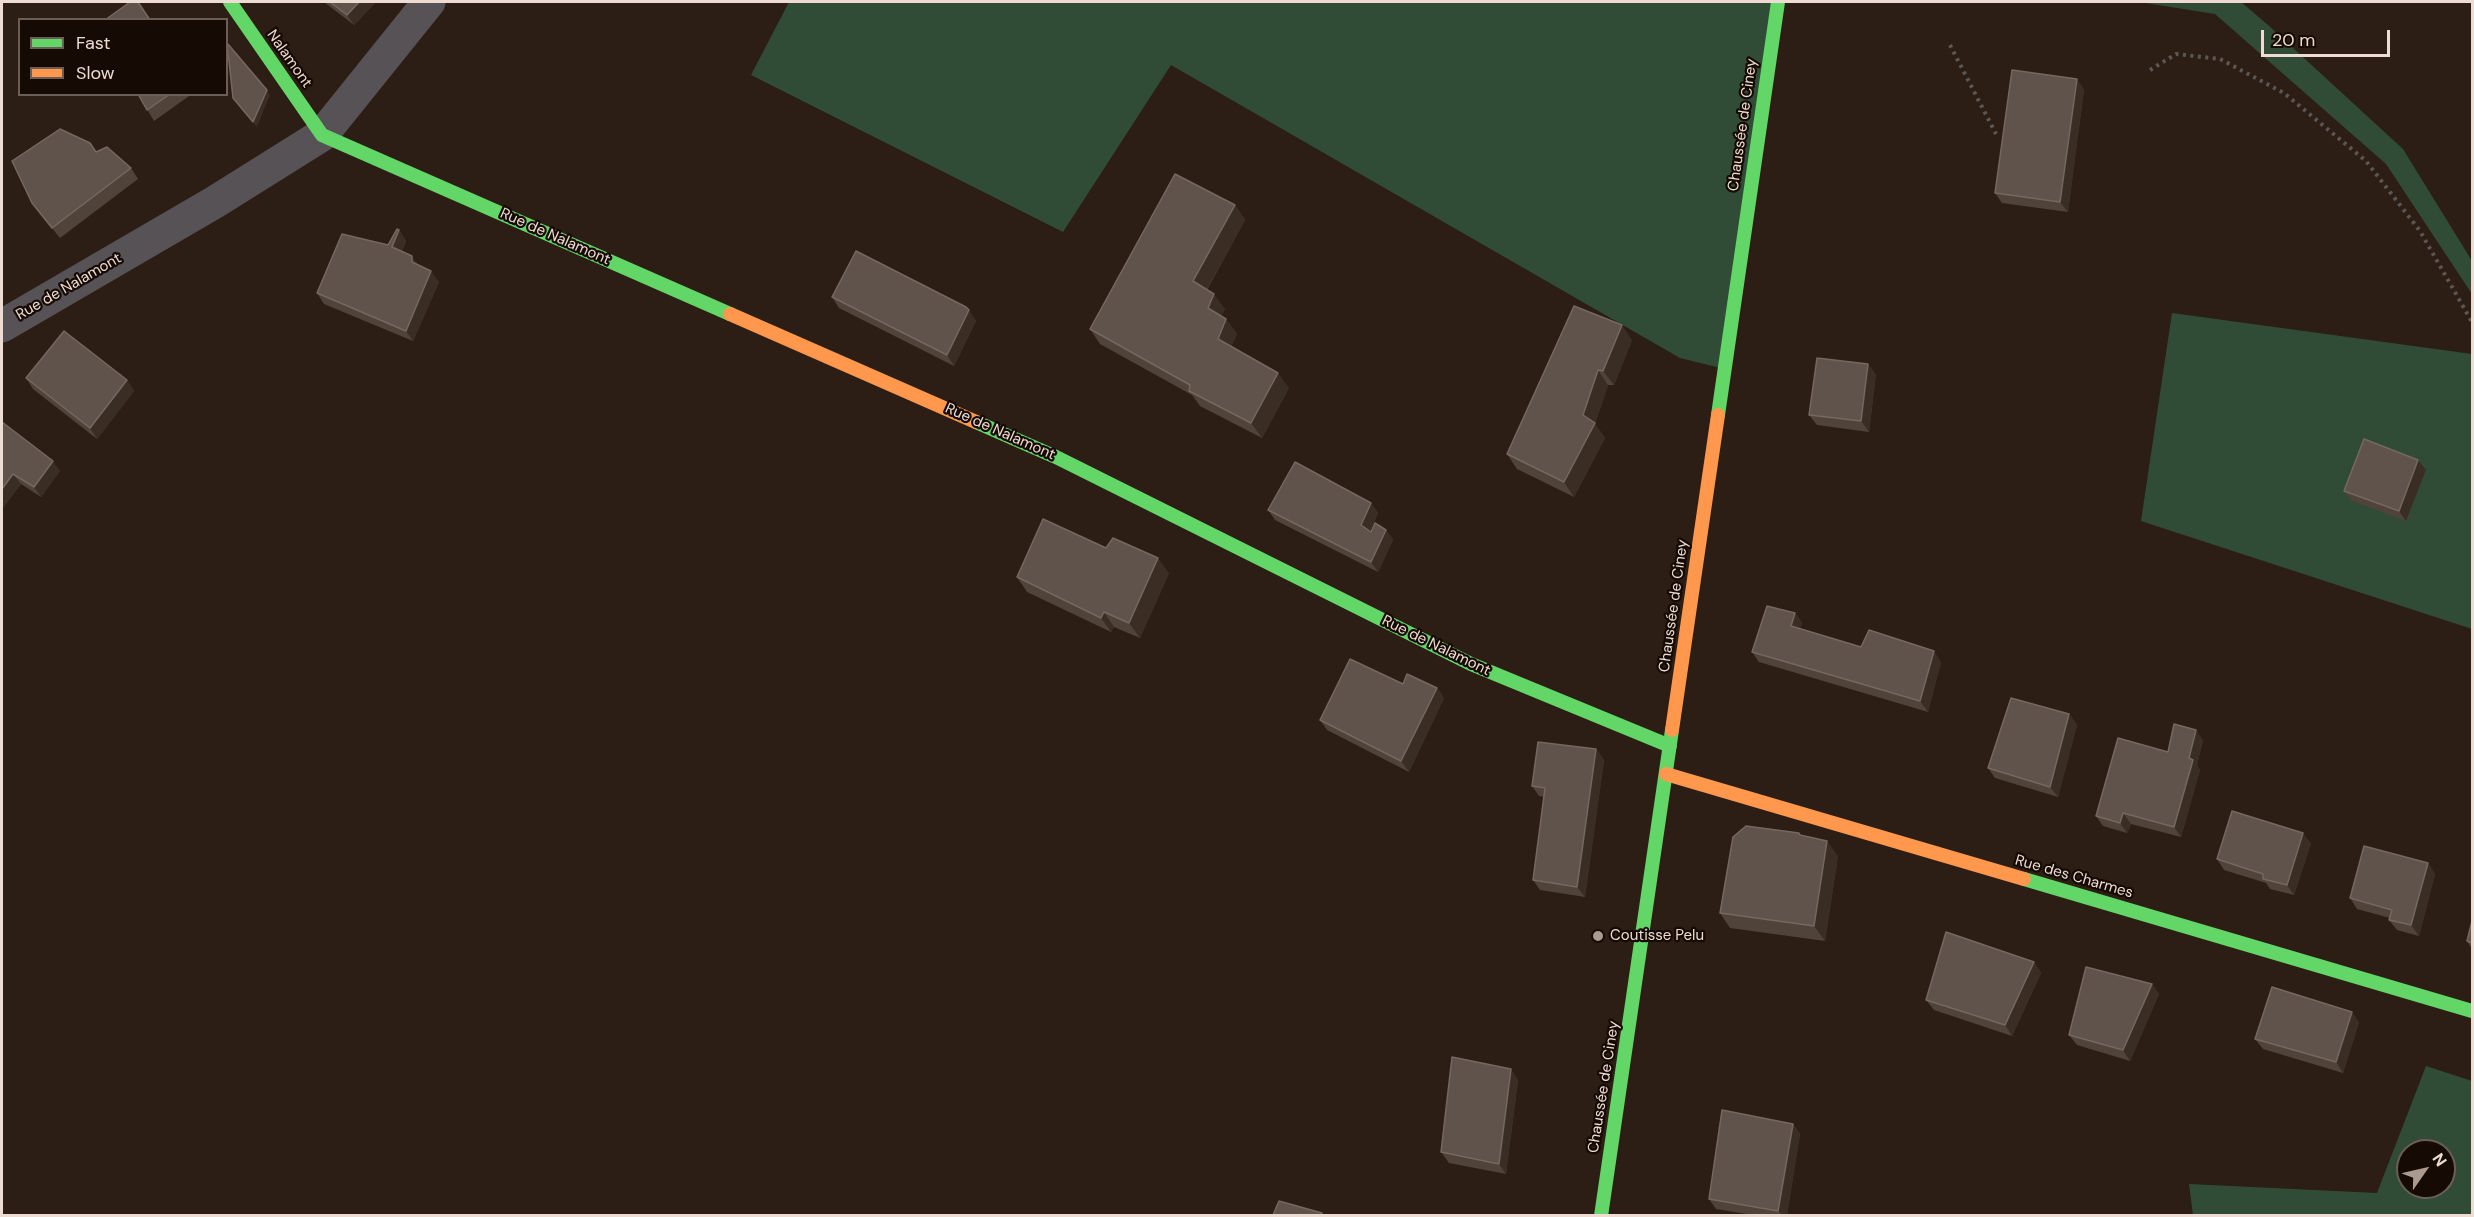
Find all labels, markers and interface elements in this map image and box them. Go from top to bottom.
legend [18,18,228,96]
scale bar [2264,18,2393,56]
street label: Nalamont [262,26,316,92]
text: 20 m [2272,28,2315,52]
text: Fast [76,31,111,55]
street label: Chaussée de Ciney [1725,58,1761,192]
text: Slow [76,61,115,85]
street label: Rue de Nalamont [497,205,613,269]
street label: Rue de Nalamont [13,250,125,324]
street label: Rue de Nalamont [942,400,1058,464]
street label: Chaussée de Ciney [1656,539,1692,673]
street label: Rue de Nalamont [1379,612,1493,680]
street label: Rue des Charmes [2013,852,2135,902]
place label: Coutisse Pelu [1610,927,1704,945]
marker: Coutisse Pelu [1591,929,1605,943]
street label: Chaussée de Ciney [1585,1020,1623,1154]
north arrow [2396,1139,2456,1199]
text: N [2428,1149,2452,1170]

